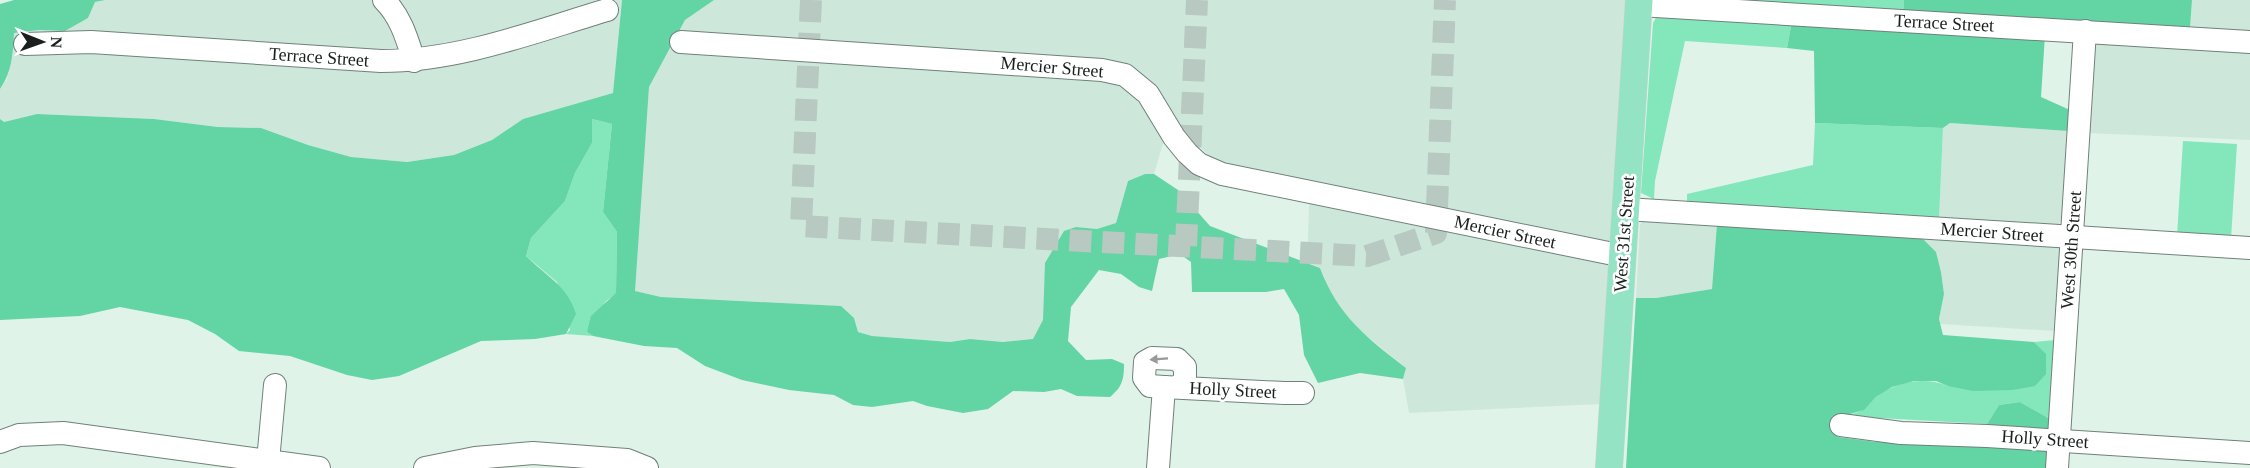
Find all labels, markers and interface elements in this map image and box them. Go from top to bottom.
street label: Terrace Street [1893,10,1995,36]
north arrow [12,12,72,72]
text: N [48,36,65,49]
street label: Terrace Street [268,44,370,70]
street label: Mercier Street [1000,53,1104,81]
street label: West 31st Street [1610,175,1638,293]
street label: West 30th Street [2057,190,2085,310]
street label: Mercier Street [1452,211,1558,253]
street label: Mercier Street [1940,218,2044,246]
one-way arrow [1149,354,1168,364]
street label: Holly Street [1189,378,1277,402]
street label: Holly Street [2001,426,2089,452]

